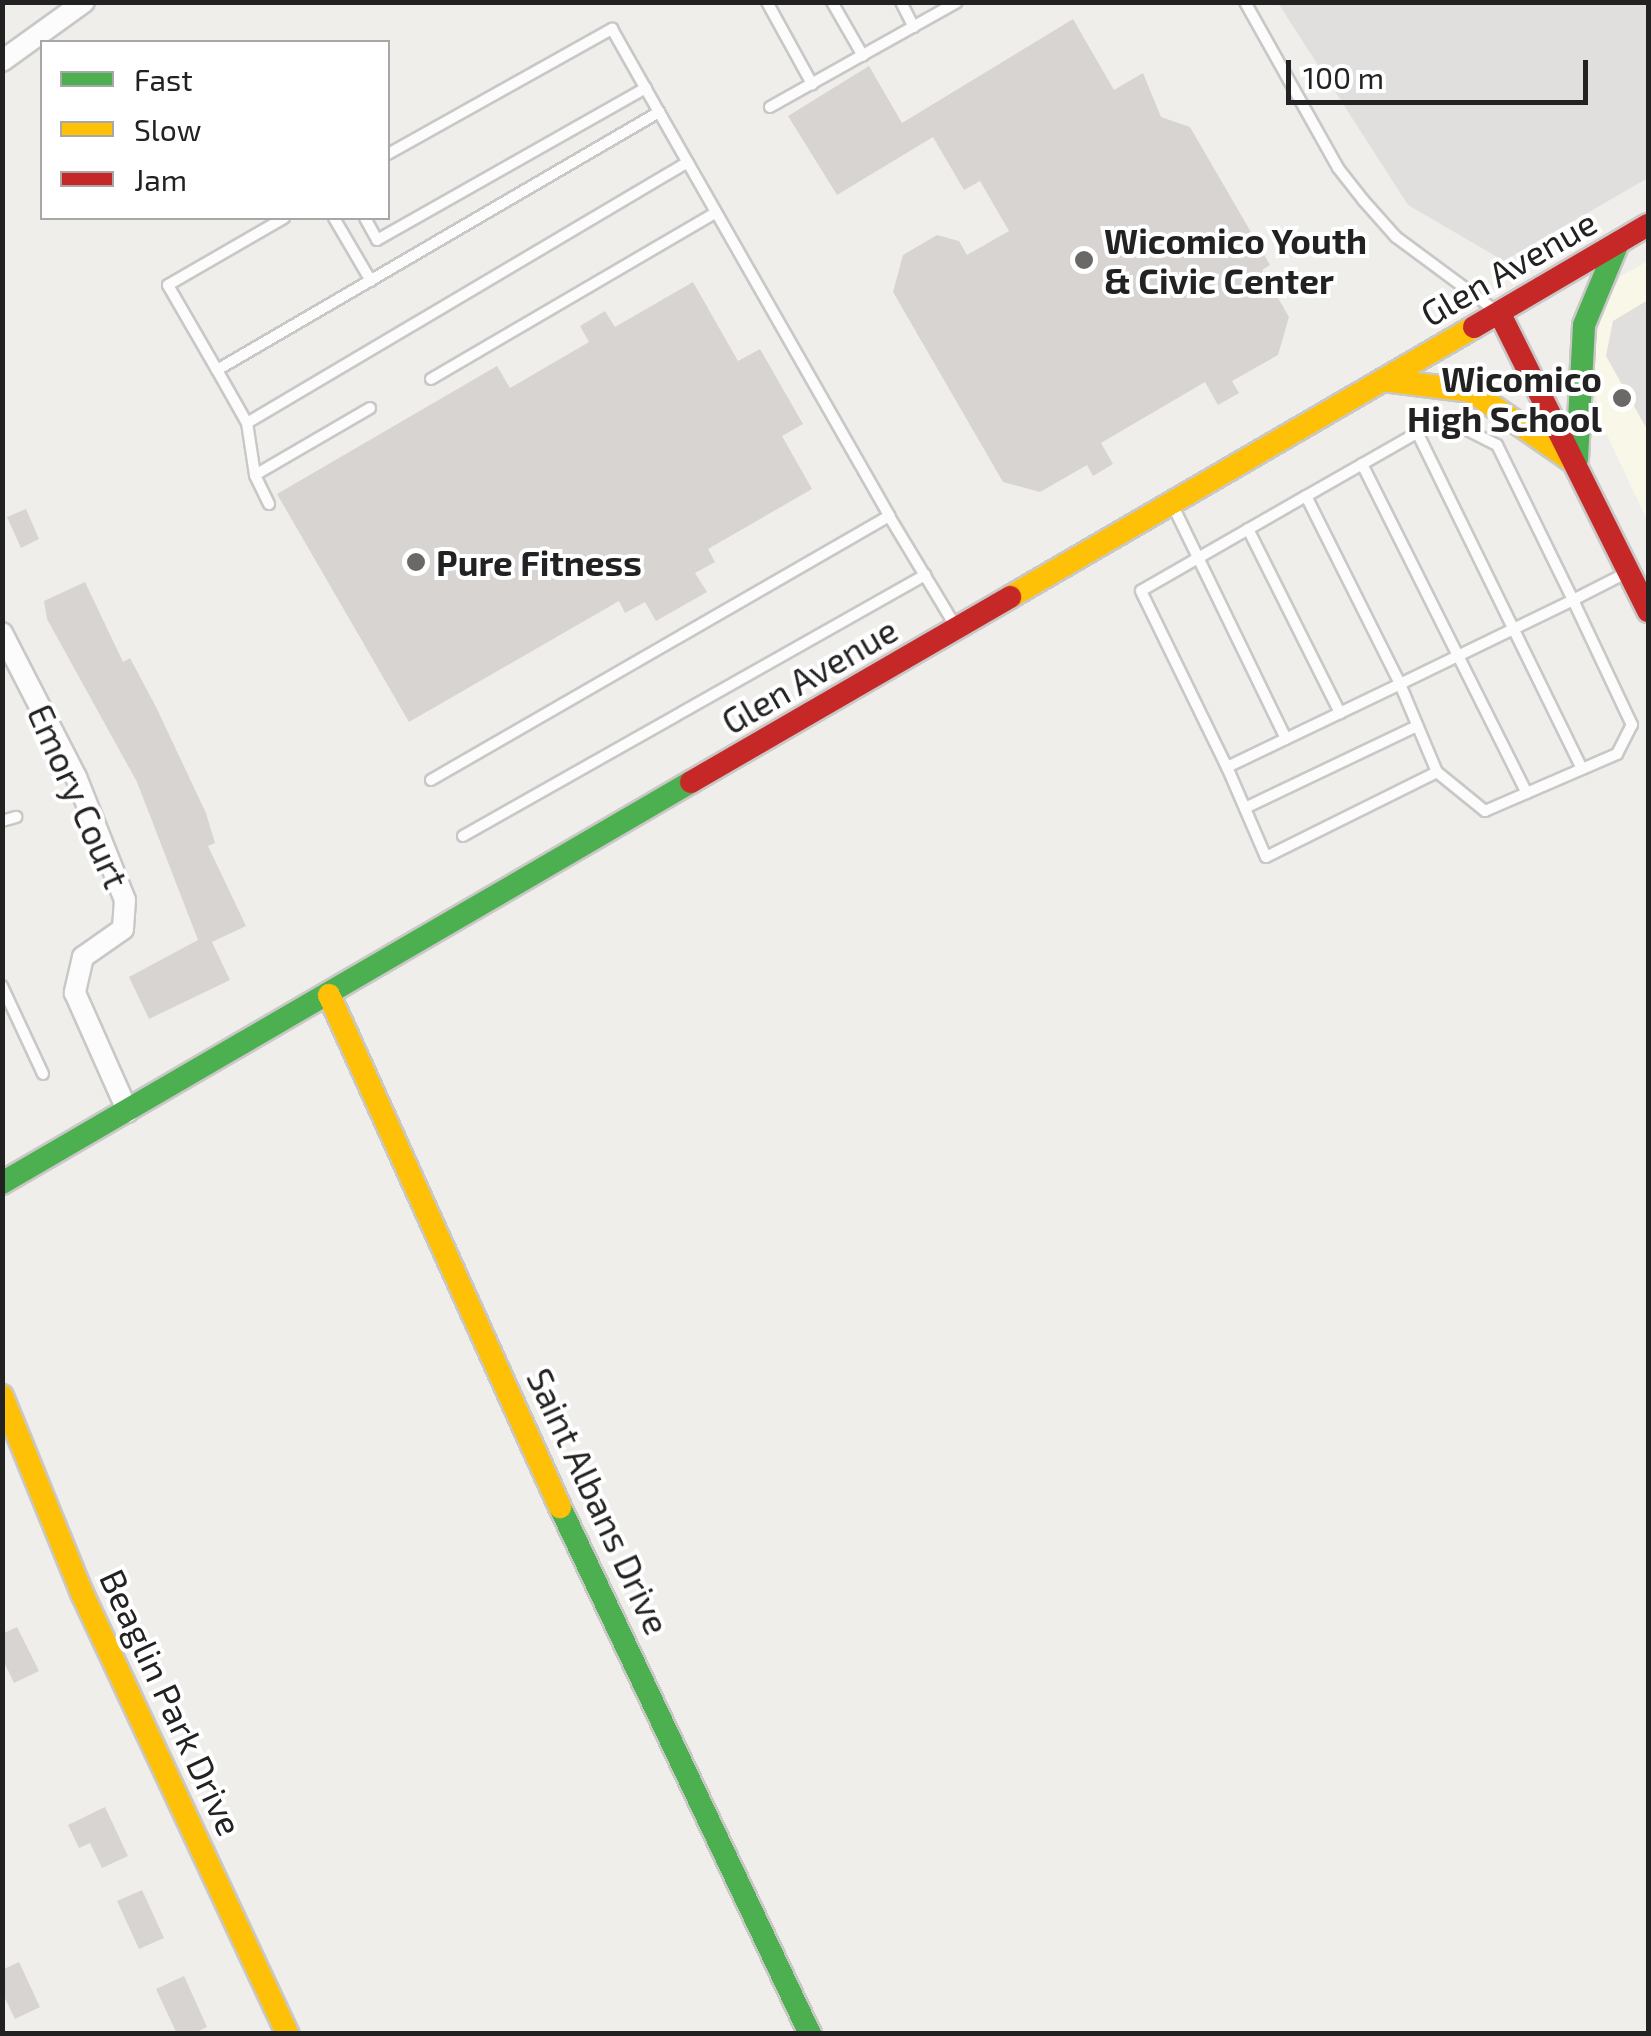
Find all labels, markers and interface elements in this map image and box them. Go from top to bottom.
legend [40,40,390,220]
scale bar [1291,40,1594,102]
text: 100 m [1303,59,1384,95]
text: Fast [134,61,193,97]
text: Slow [134,111,201,147]
text: Jam [134,161,187,197]
street label: Glen Avenue [1412,200,1604,334]
place label: Wicomico Youth & Civic Center [1104,219,1368,301]
marker: Wicomico Youth & Civic Center [1073,249,1095,271]
place label: Wicomico High School [1407,357,1602,439]
marker: Wicomico High School [1611,387,1633,409]
place label: Pure Fitness [436,541,642,583]
marker: Pure Fitness [405,551,427,573]
street label: Glen Avenue [713,608,905,742]
street label: Emory Court [20,697,138,895]
street label: Saint Albans Drive [519,1361,679,1641]
street label: Beaglin Park Drive [92,1562,252,1842]

